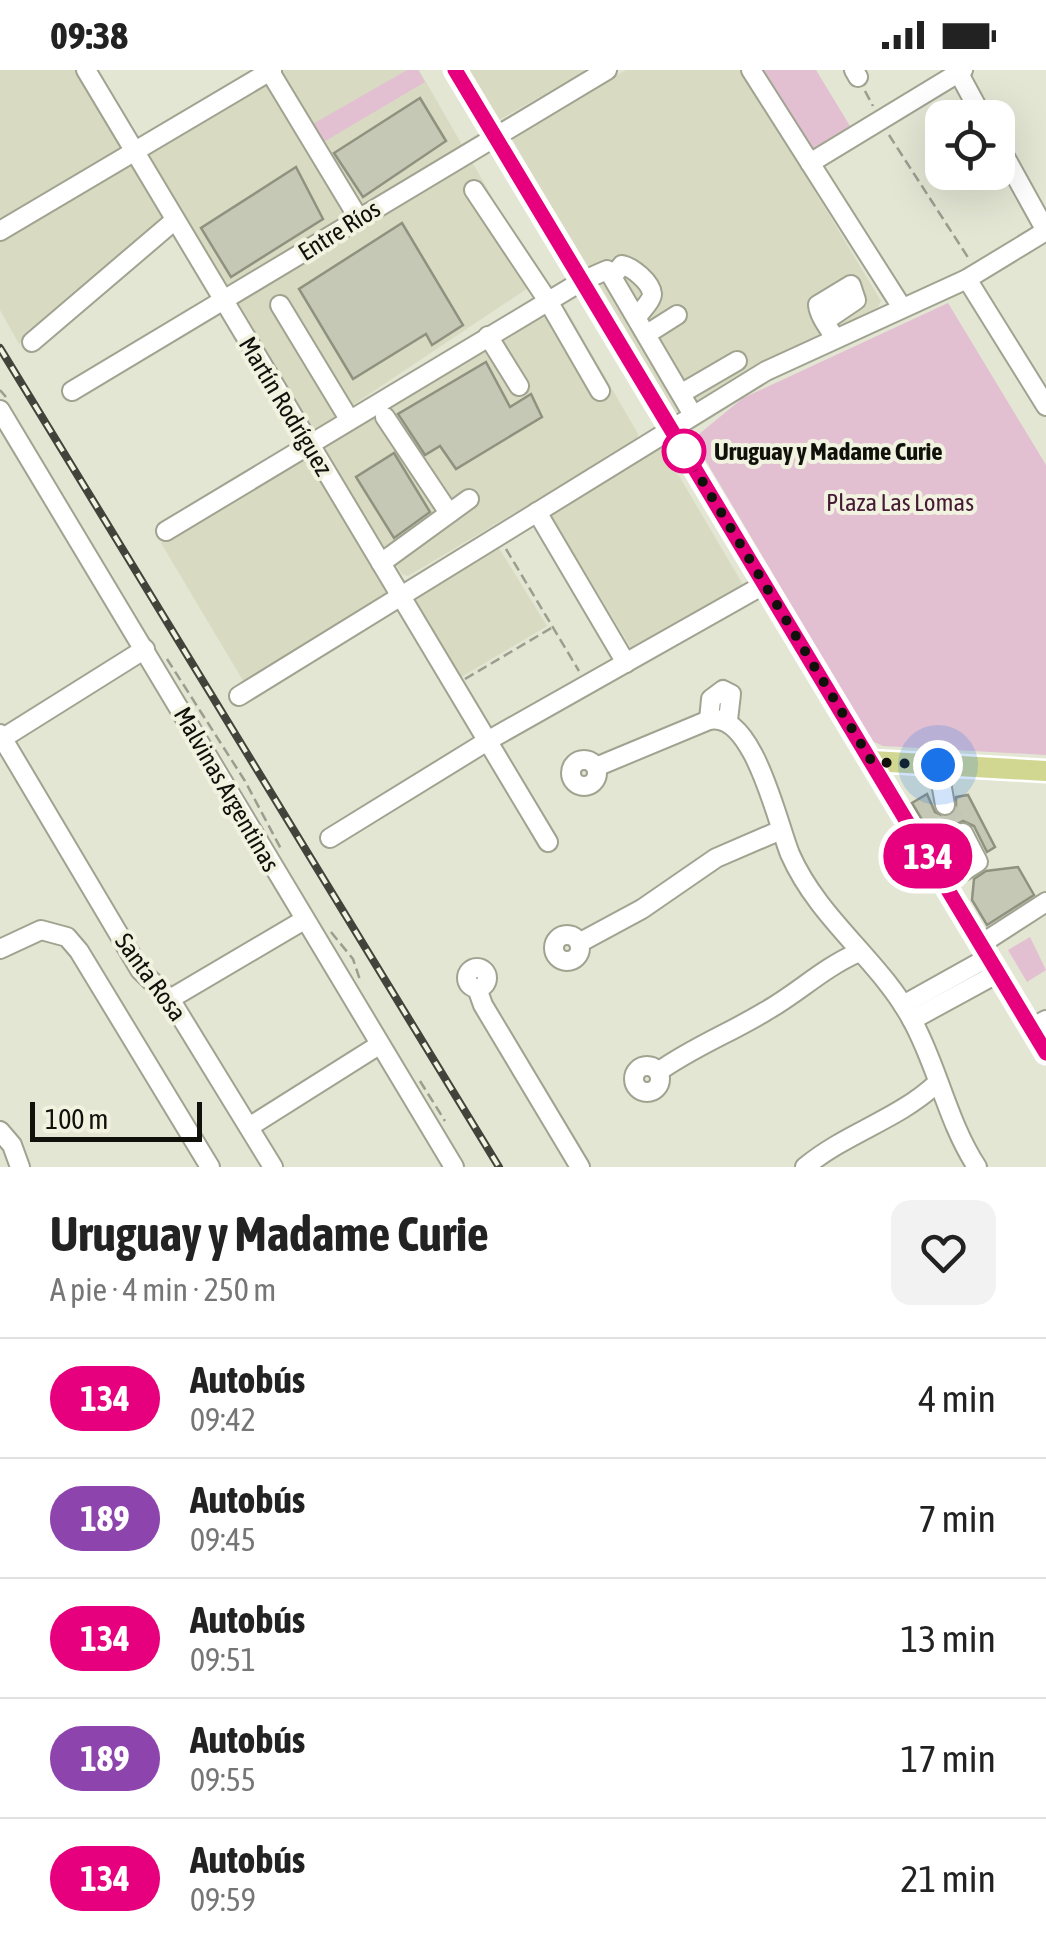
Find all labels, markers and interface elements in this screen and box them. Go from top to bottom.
text: 09:38 [50,14,128,57]
map controls [925,100,1015,190]
button: locate [925,100,1015,190]
street label: Entre Ríos [293,194,385,266]
street label: Martín Rodríguez [234,332,338,480]
marker: Uruguay y Madame Curie [663,430,705,472]
place label: Uruguay y Madame Curie [714,437,943,465]
park label: Plaza Las Lomas [826,488,974,516]
street label: Malvinas Argentinas [169,702,285,876]
your location [913,740,963,790]
line badge: 134 [870,824,986,888]
text: 134 [903,836,953,876]
street label: Santa Rosa [110,928,192,1026]
scale bar [30,1097,202,1142]
text: 100 m [45,1103,108,1135]
button: heart [891,1200,996,1305]
text: Uruguay y Madame Curie [50,1206,489,1261]
text: A pie · 4 min · 250 m [50,1271,276,1308]
text: Autobús [190,1358,305,1401]
text: 4 min [918,1377,996,1420]
text: 134 [80,1378,130,1418]
text: 09:42 [190,1401,256,1438]
text: Autobús [190,1478,305,1521]
text: 7 min [918,1497,996,1540]
text: 189 [80,1498,130,1538]
text: 09:45 [190,1521,256,1558]
text: Autobús [190,1598,305,1641]
text: 13 min [901,1617,996,1660]
text: 134 [80,1618,130,1658]
text: 09:51 [190,1641,256,1678]
text: Autobús [190,1718,305,1761]
text: 17 min [901,1737,996,1780]
text: 189 [80,1738,130,1778]
text: 09:55 [190,1761,256,1798]
text: Autobús [190,1838,305,1881]
text: 21 min [901,1857,996,1900]
text: 134 [80,1858,130,1898]
text: 09:59 [190,1881,256,1918]

